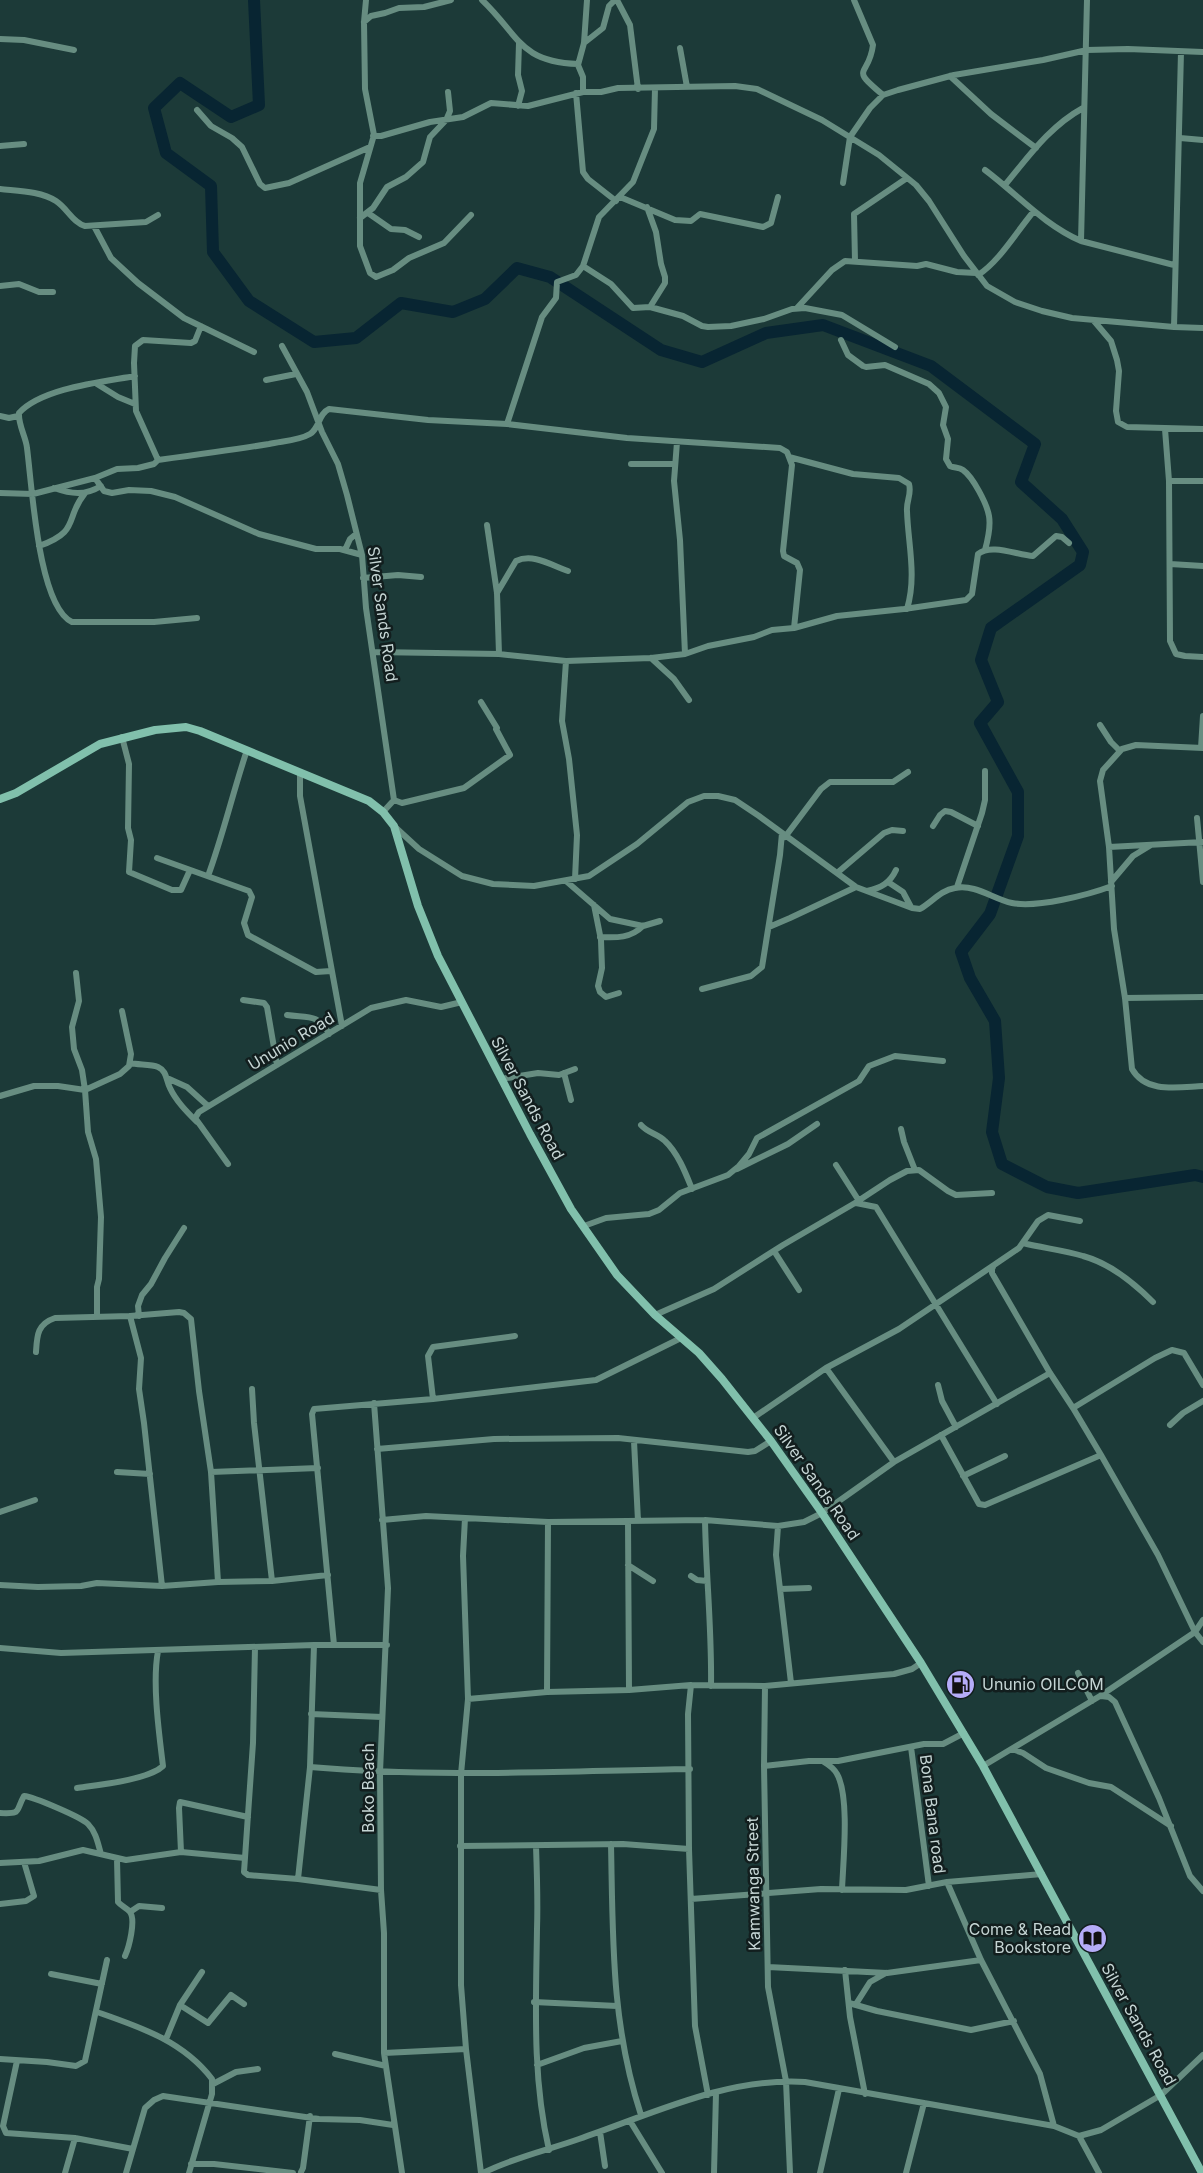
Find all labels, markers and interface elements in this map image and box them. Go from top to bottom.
street label: Silver Sands Road [364,545,402,683]
street label: Ununio Road [244,1007,338,1075]
street label: Silver Sands Road [487,1033,569,1163]
street label: Silver Sands Road [770,1420,864,1544]
fuel station icon: Ununio OILCOM [945,1668,977,1700]
place label: Ununio OILCOM [982,1674,1104,1694]
street label: Boko Beach [358,1743,378,1833]
street label: Bona Bana road [916,1753,950,1875]
street label: Kamwanga Street [742,1817,764,1951]
place label: Come & Read Bookstore [969,1919,1071,1957]
library icon: Come & Read Bookstore [1076,1922,1108,1954]
street label: Silver Sands Road [1097,1959,1181,2089]

